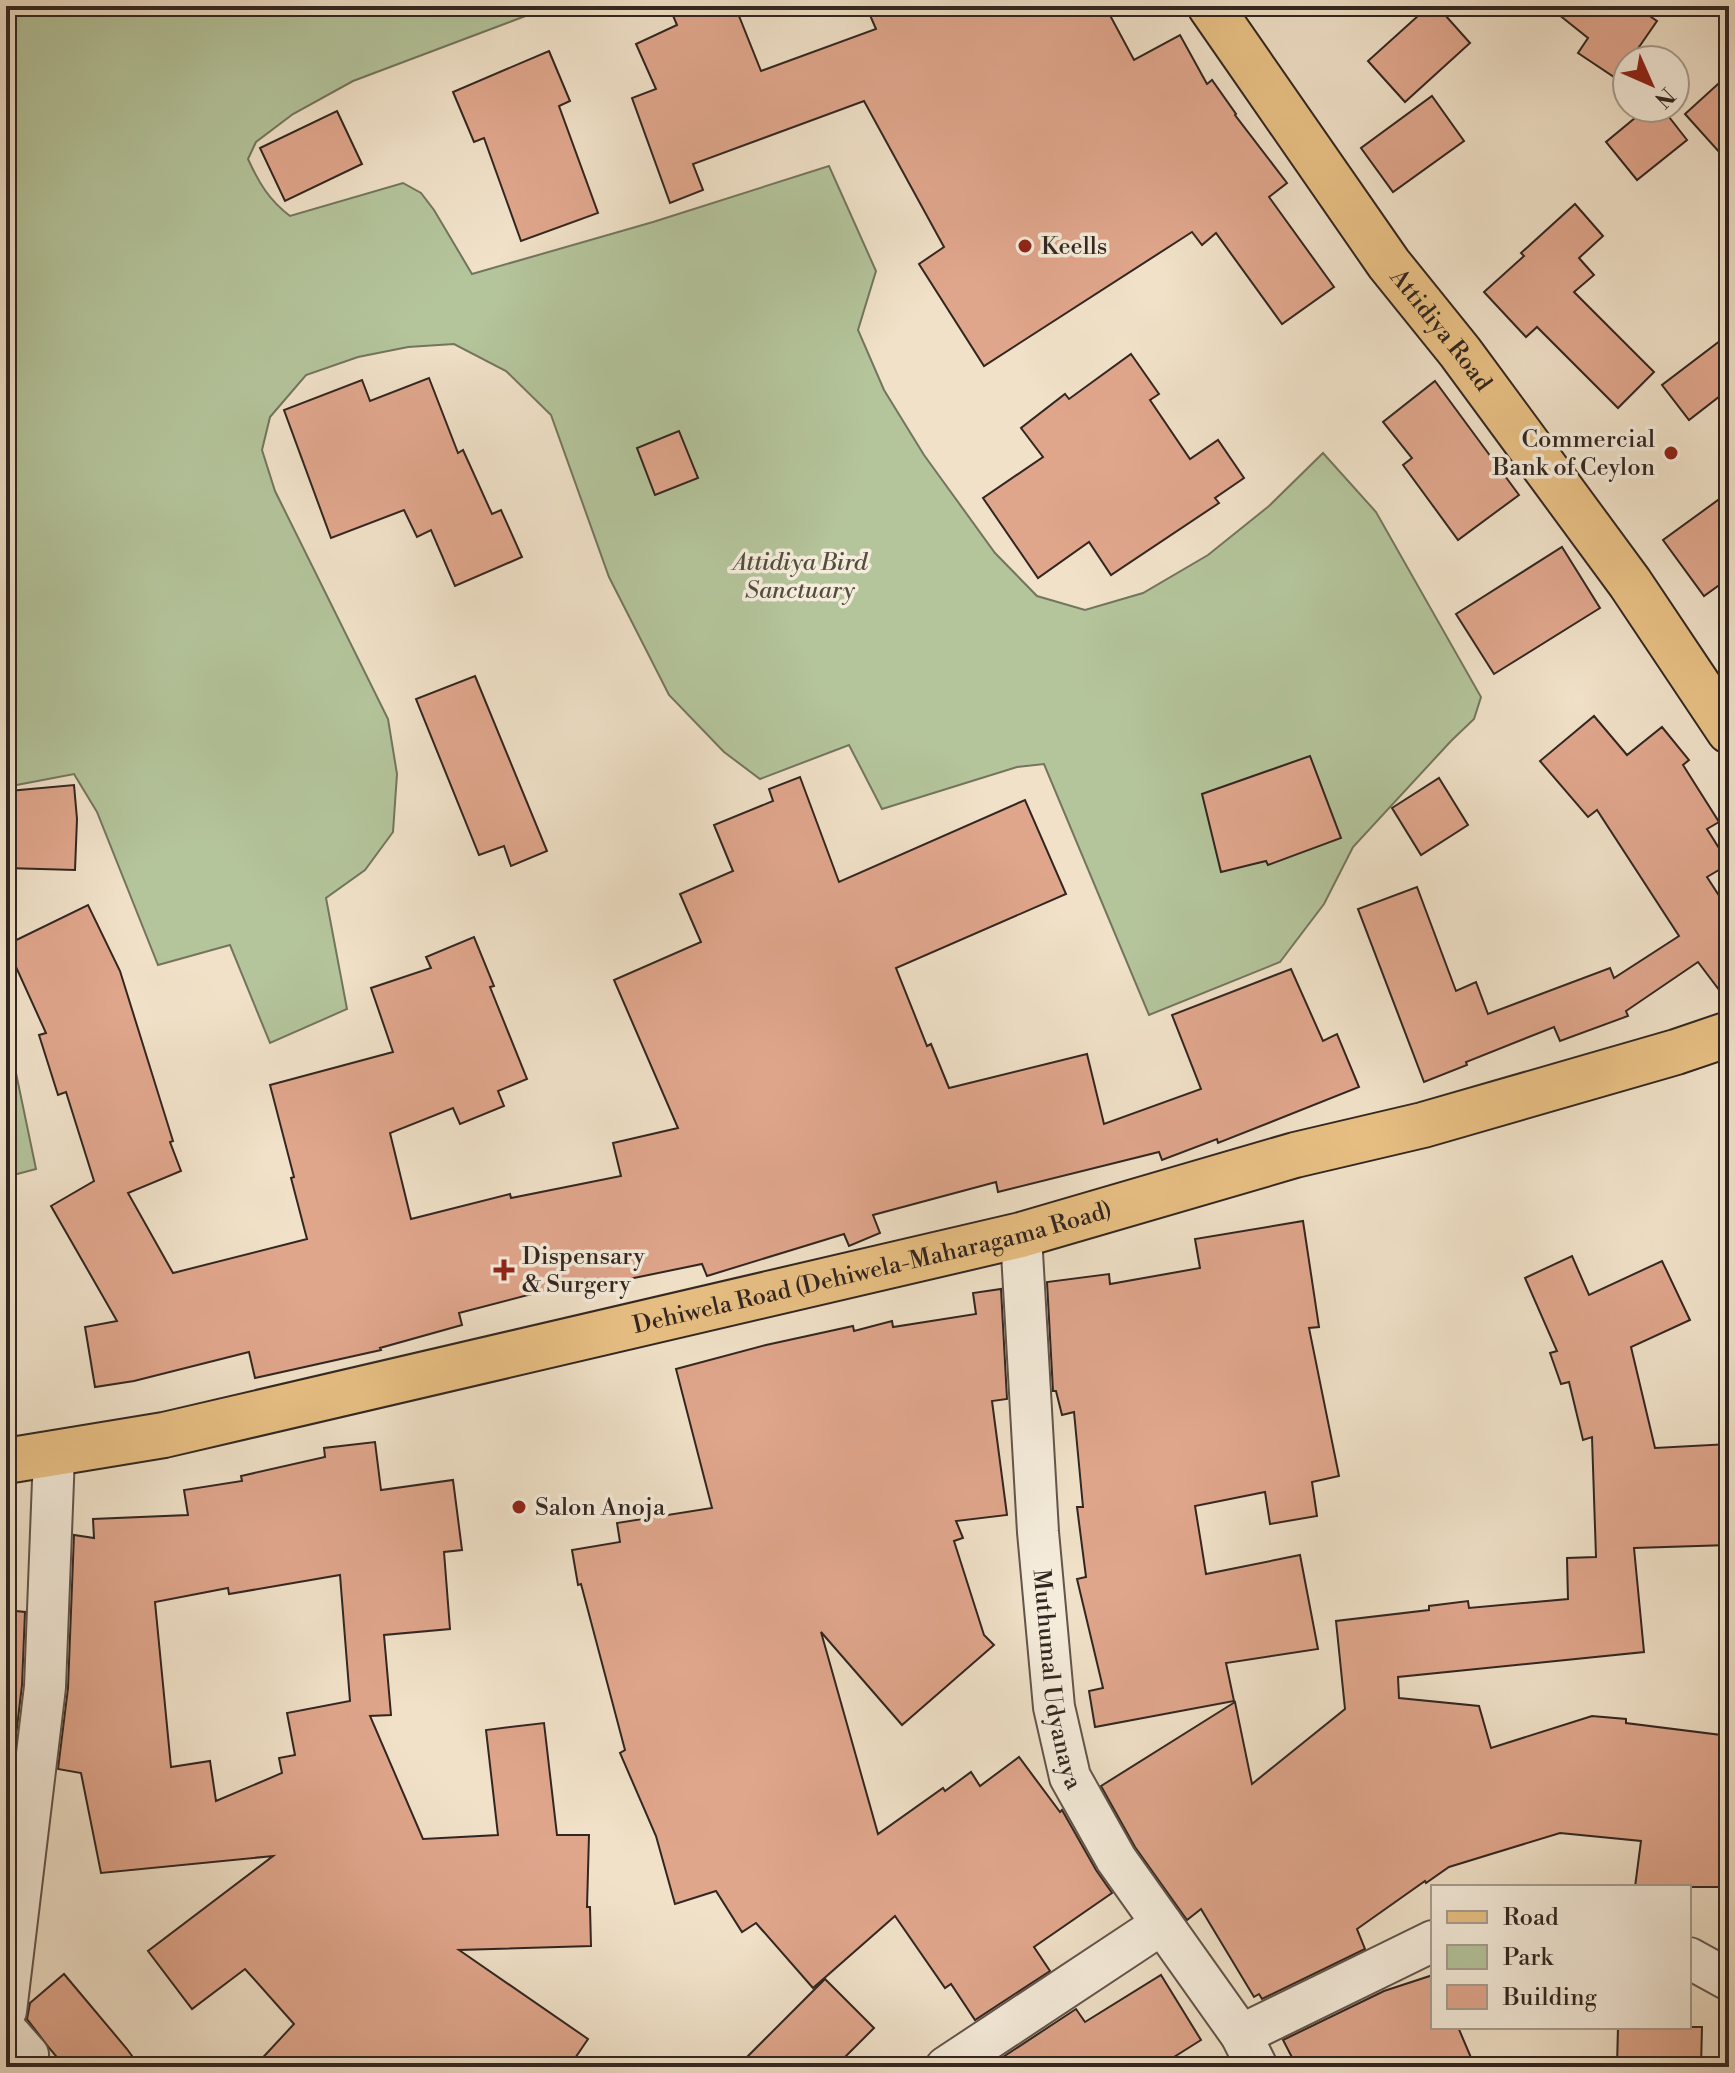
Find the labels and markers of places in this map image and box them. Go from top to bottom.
place label: Keells [1041,232,1107,262]
marker: Keells [1016,237,1034,255]
place label: Commercial Bank of Ceylon [1491,425,1655,483]
marker: Commercial Bank of Ceylon [1662,444,1680,462]
place label: Dispensary & Surgery [522,1242,645,1300]
marker: Dispensary & Surgery [493,1259,515,1281]
place label: Salon Anoja [535,1493,666,1523]
marker: Salon Anoja [510,1498,528,1516]

